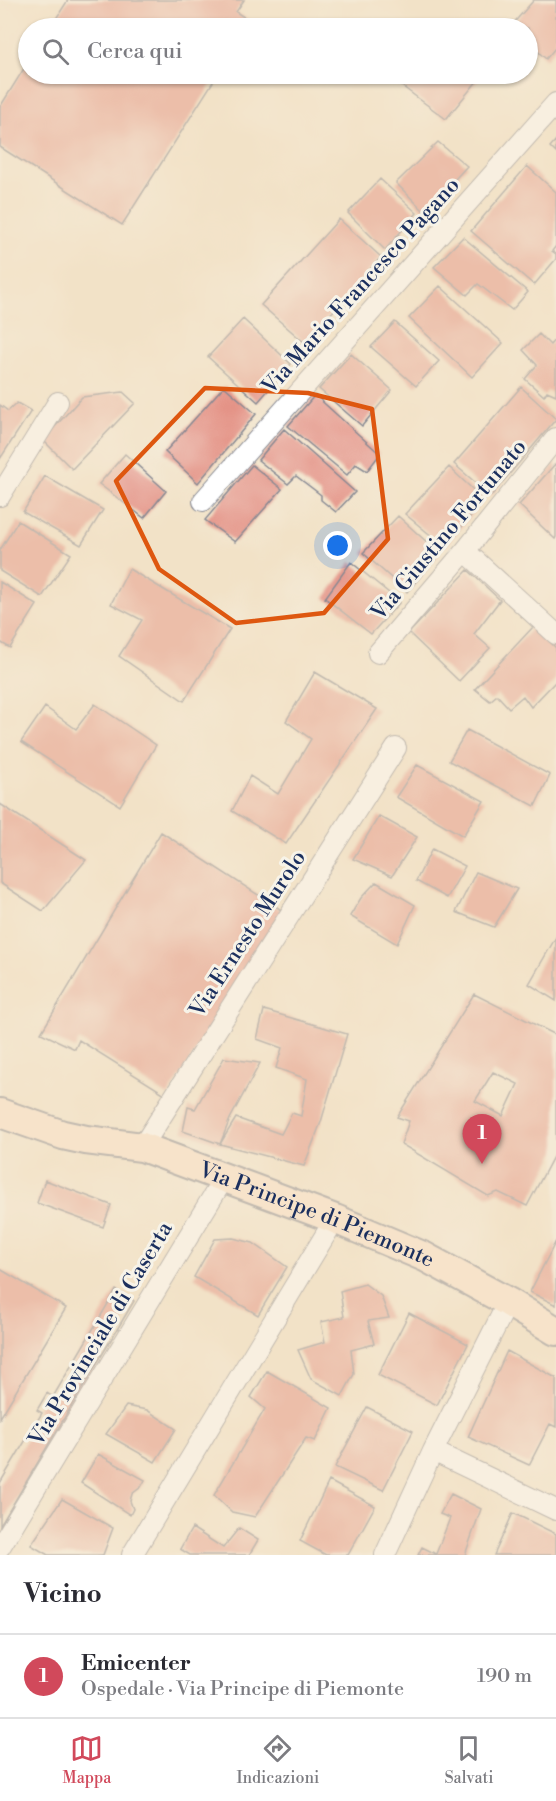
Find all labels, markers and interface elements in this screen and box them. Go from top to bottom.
search box [18,18,538,84]
icon: search [39,35,72,68]
text: Cerca qui [87,38,183,65]
street label: Via Mario Francesco Pagano [256,172,466,401]
street label: Via Giustino Fortunato [365,434,533,627]
your location [323,531,352,560]
street label: Via Ernesto Murolo [183,846,312,1023]
pin: 1 [462,1114,502,1164]
street label: Via Principe di Piemonte [194,1156,439,1273]
street label: Via Provinciale di Caserta [23,1216,179,1452]
text: Vicino [24,1578,102,1610]
text: Emicenter [81,1650,191,1677]
text: 1 [39,1664,48,1689]
text: 190 m [477,1664,532,1689]
text: Ospedale · Via Principe di Piemonte [81,1677,404,1702]
tab: Mappa [63,1732,111,1788]
tab: Indicazioni [236,1732,319,1788]
tab: Salvati [444,1732,493,1788]

